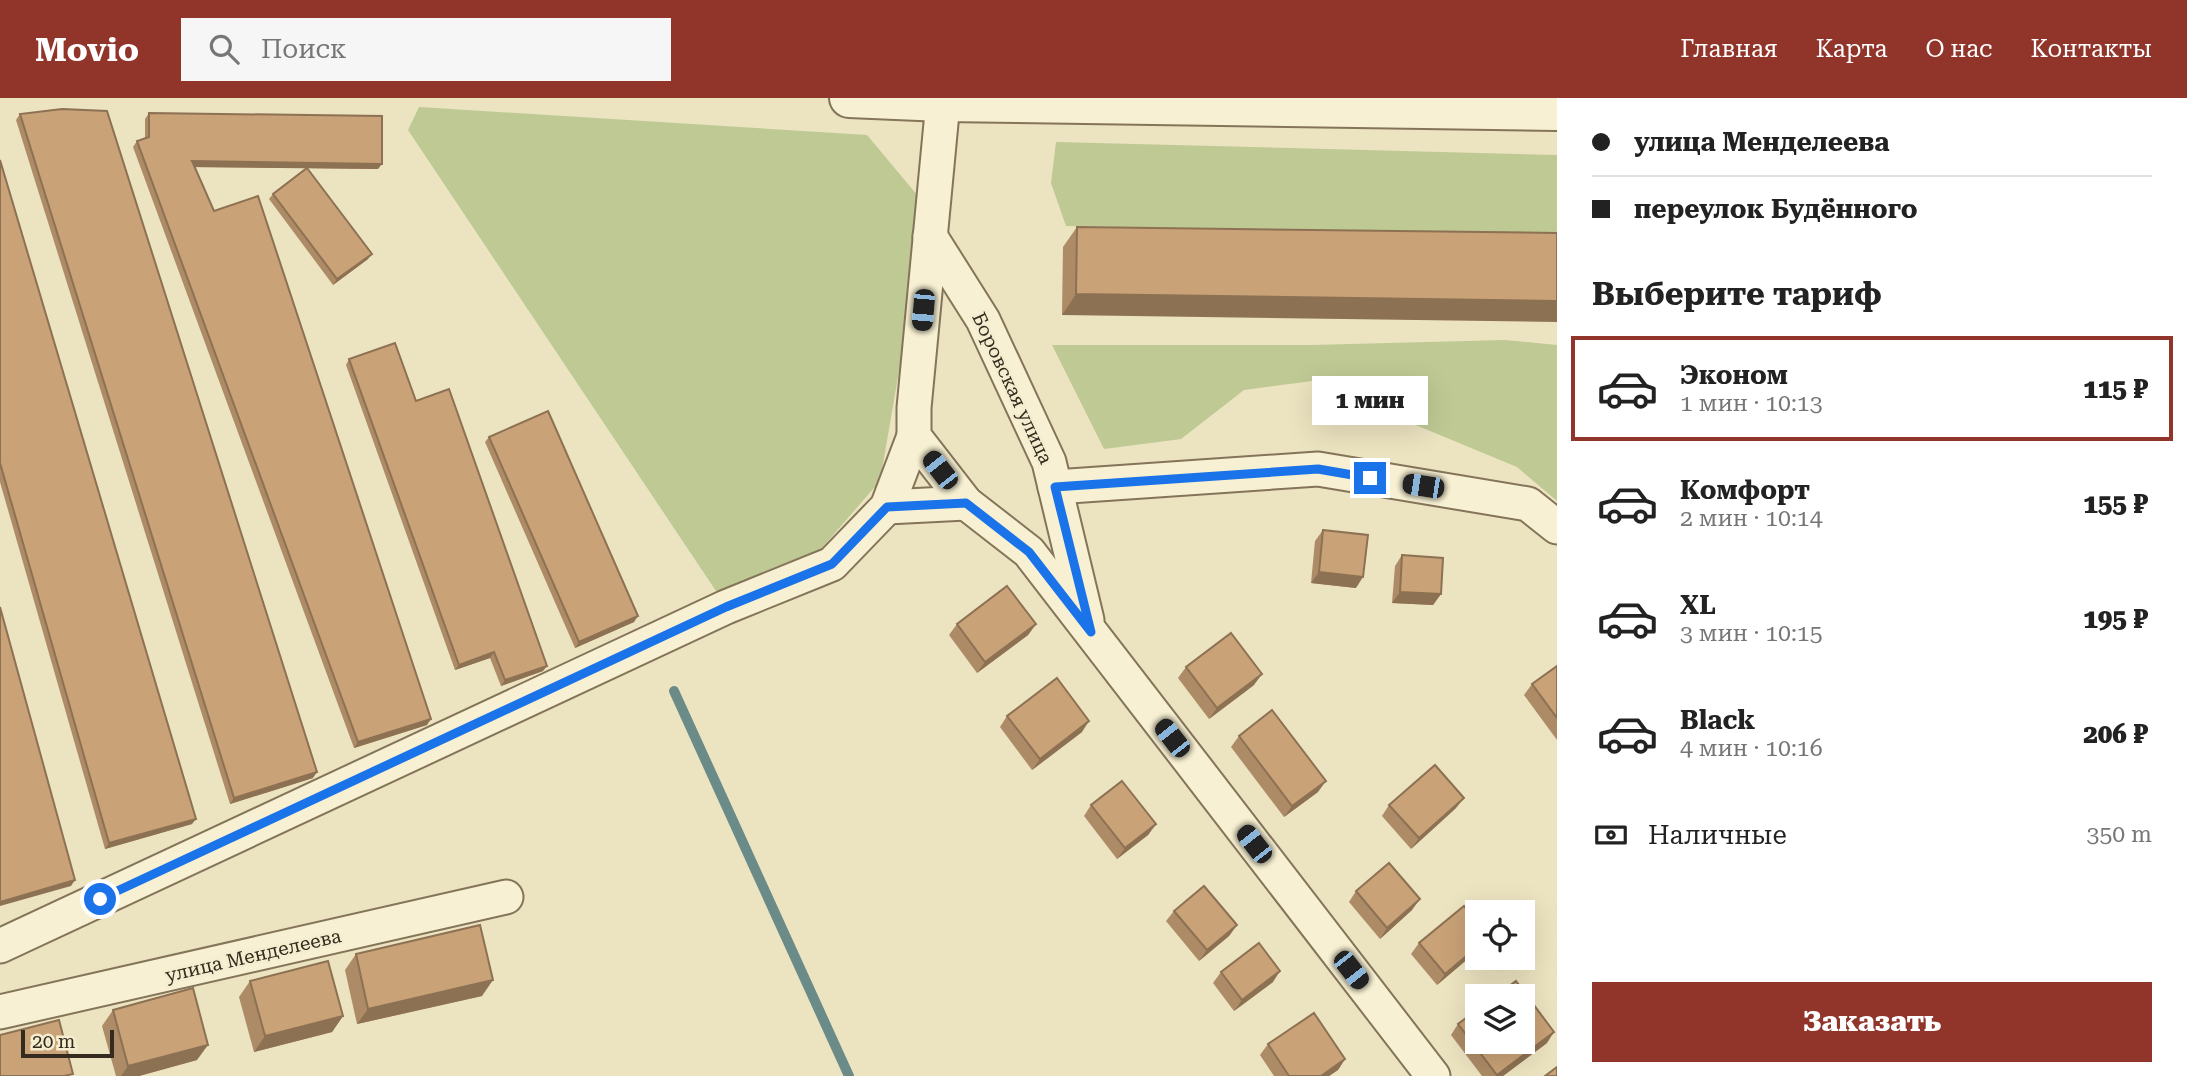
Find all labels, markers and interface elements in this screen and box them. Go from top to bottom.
search box [181,18,671,81]
text: Movio [35,30,139,69]
icon: search [205,30,243,68]
text: Поиск [261,34,347,64]
text: Главная [1680,35,1778,63]
text: Карта [1816,35,1887,63]
text: О нас [1925,35,1992,63]
text: Контакты [2030,35,2152,63]
text: улица Менделеева [1634,127,1890,157]
text: переулок Будённого [1634,194,1918,224]
text: Выберите тариф [1592,275,1882,313]
car [911,288,936,332]
street label: Боровская улица [967,309,1058,468]
icon: car [1596,357,1659,420]
text: Эконом [1680,360,1788,390]
text: 115 ₽ [2083,374,2148,404]
callout: 1 мин [1312,376,1428,426]
text: 1 мин [1335,387,1405,414]
text: 1 мин · 10:13 [1680,390,1823,417]
car [919,447,962,493]
route end [1354,462,1386,494]
car [1401,472,1446,500]
icon: car [1596,472,1659,535]
text: Комфорт [1680,475,1810,505]
text: 155 ₽ [2083,489,2148,519]
text: 2 мин · 10:14 [1680,505,1823,532]
icon: car [1596,587,1659,650]
text: XL [1680,590,1716,620]
text: 195 ₽ [2083,604,2148,634]
text: 3 мин · 10:15 [1680,620,1823,647]
icon: car [1596,702,1659,765]
text: Black [1680,705,1755,735]
car [1151,715,1194,761]
text: 206 ₽ [2083,719,2148,749]
text: 4 мин · 10:16 [1680,735,1823,762]
icon: cash [1592,816,1630,854]
text: Наличные [1648,820,1787,850]
car [1233,821,1276,867]
text: 350 m [2087,821,2152,848]
route start [84,883,116,915]
map controls [1465,900,1535,1054]
button: locate [1465,900,1535,970]
street label: улица Менделеева [163,924,344,987]
car [1330,947,1373,993]
button: Заказать [1592,982,2152,1062]
button: layers [1465,984,1535,1054]
scale bar [21,1027,114,1059]
text: 20 m [32,1030,75,1053]

